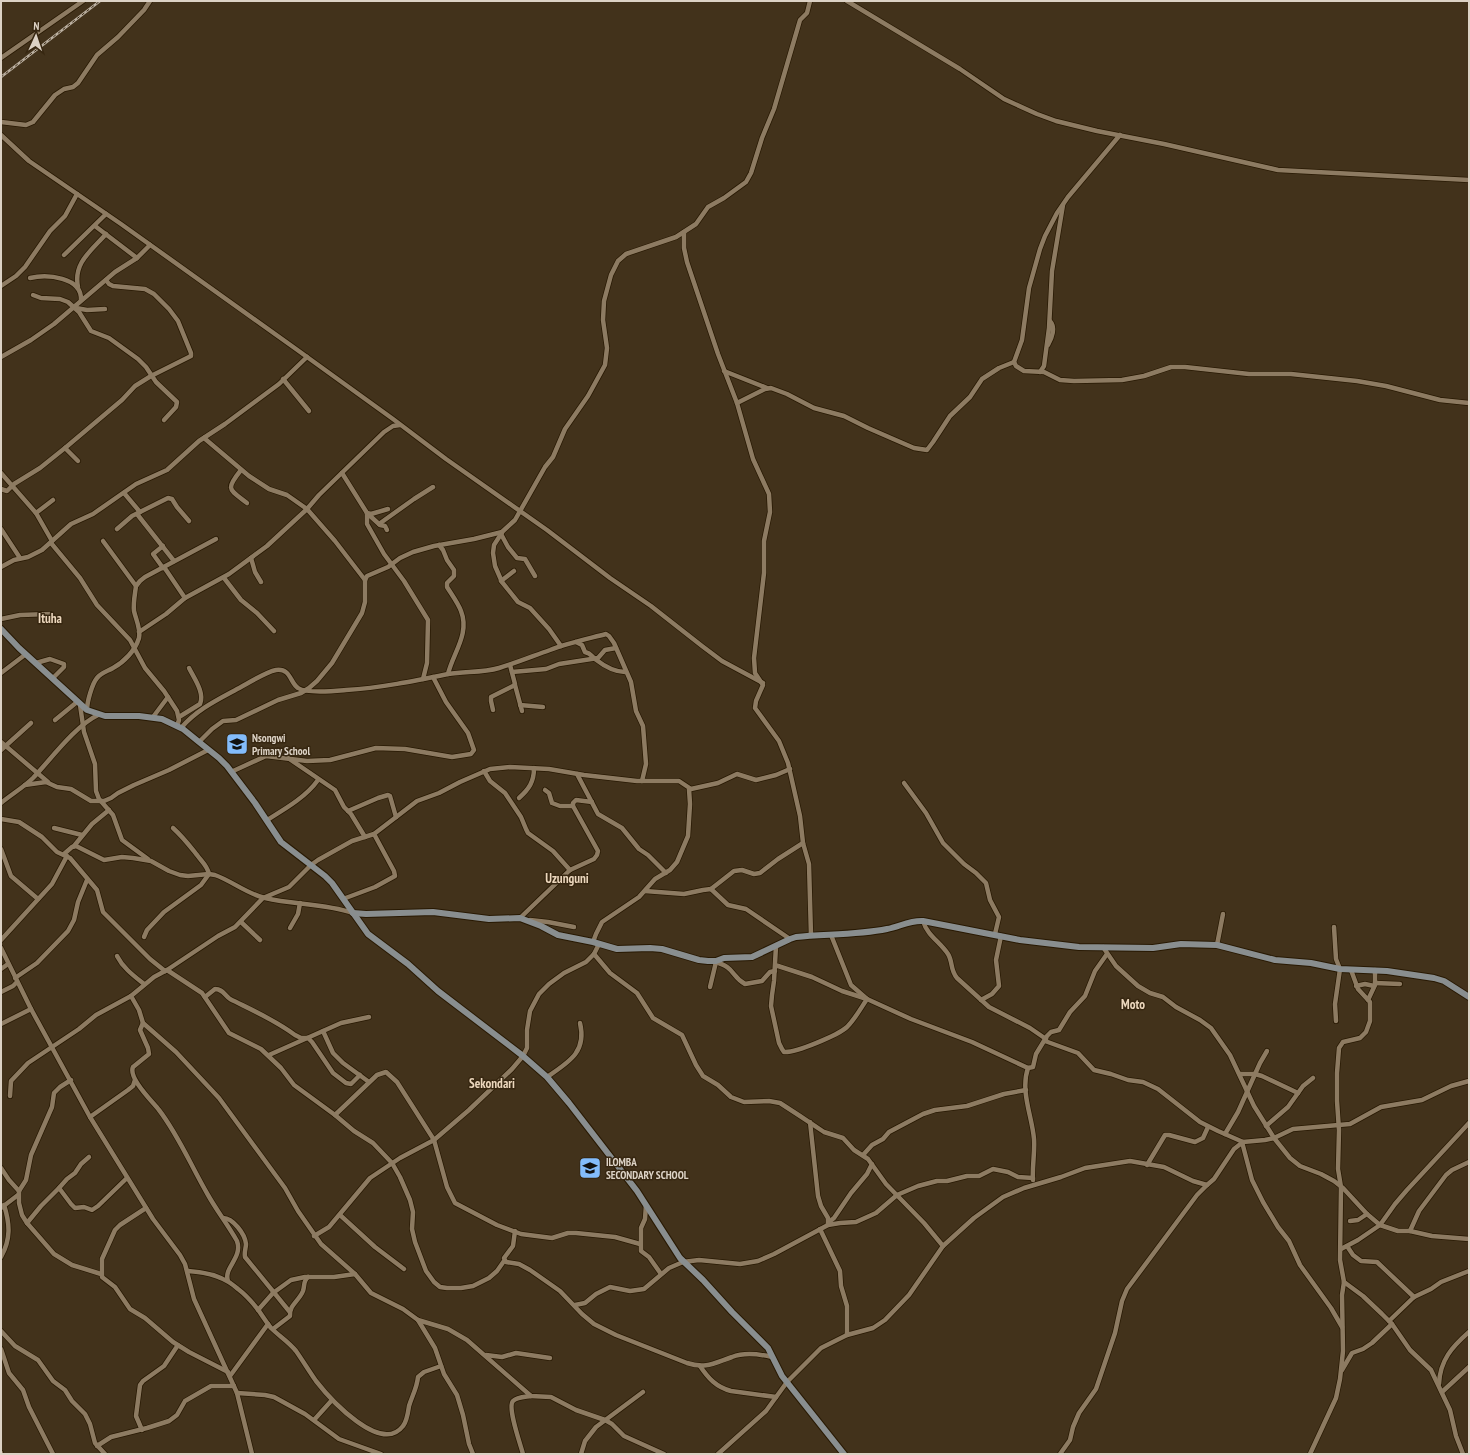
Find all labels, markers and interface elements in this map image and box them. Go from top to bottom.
north arrow [16,16,56,56]
text: N [33,19,40,33]
district label: Ituha [38,610,62,627]
school or university icon: Nsongwi Primary School [224,731,250,757]
place label: Nsongwi Primary School [252,731,310,758]
district label: Uzunguni [545,870,589,887]
district label: Moto [1121,996,1145,1013]
district label: Sekondari [469,1075,515,1092]
school or university icon: ILOMBA SECONDARY SCHOOL [577,1155,603,1181]
place label: ILOMBA SECONDARY SCHOOL [606,1155,689,1182]

